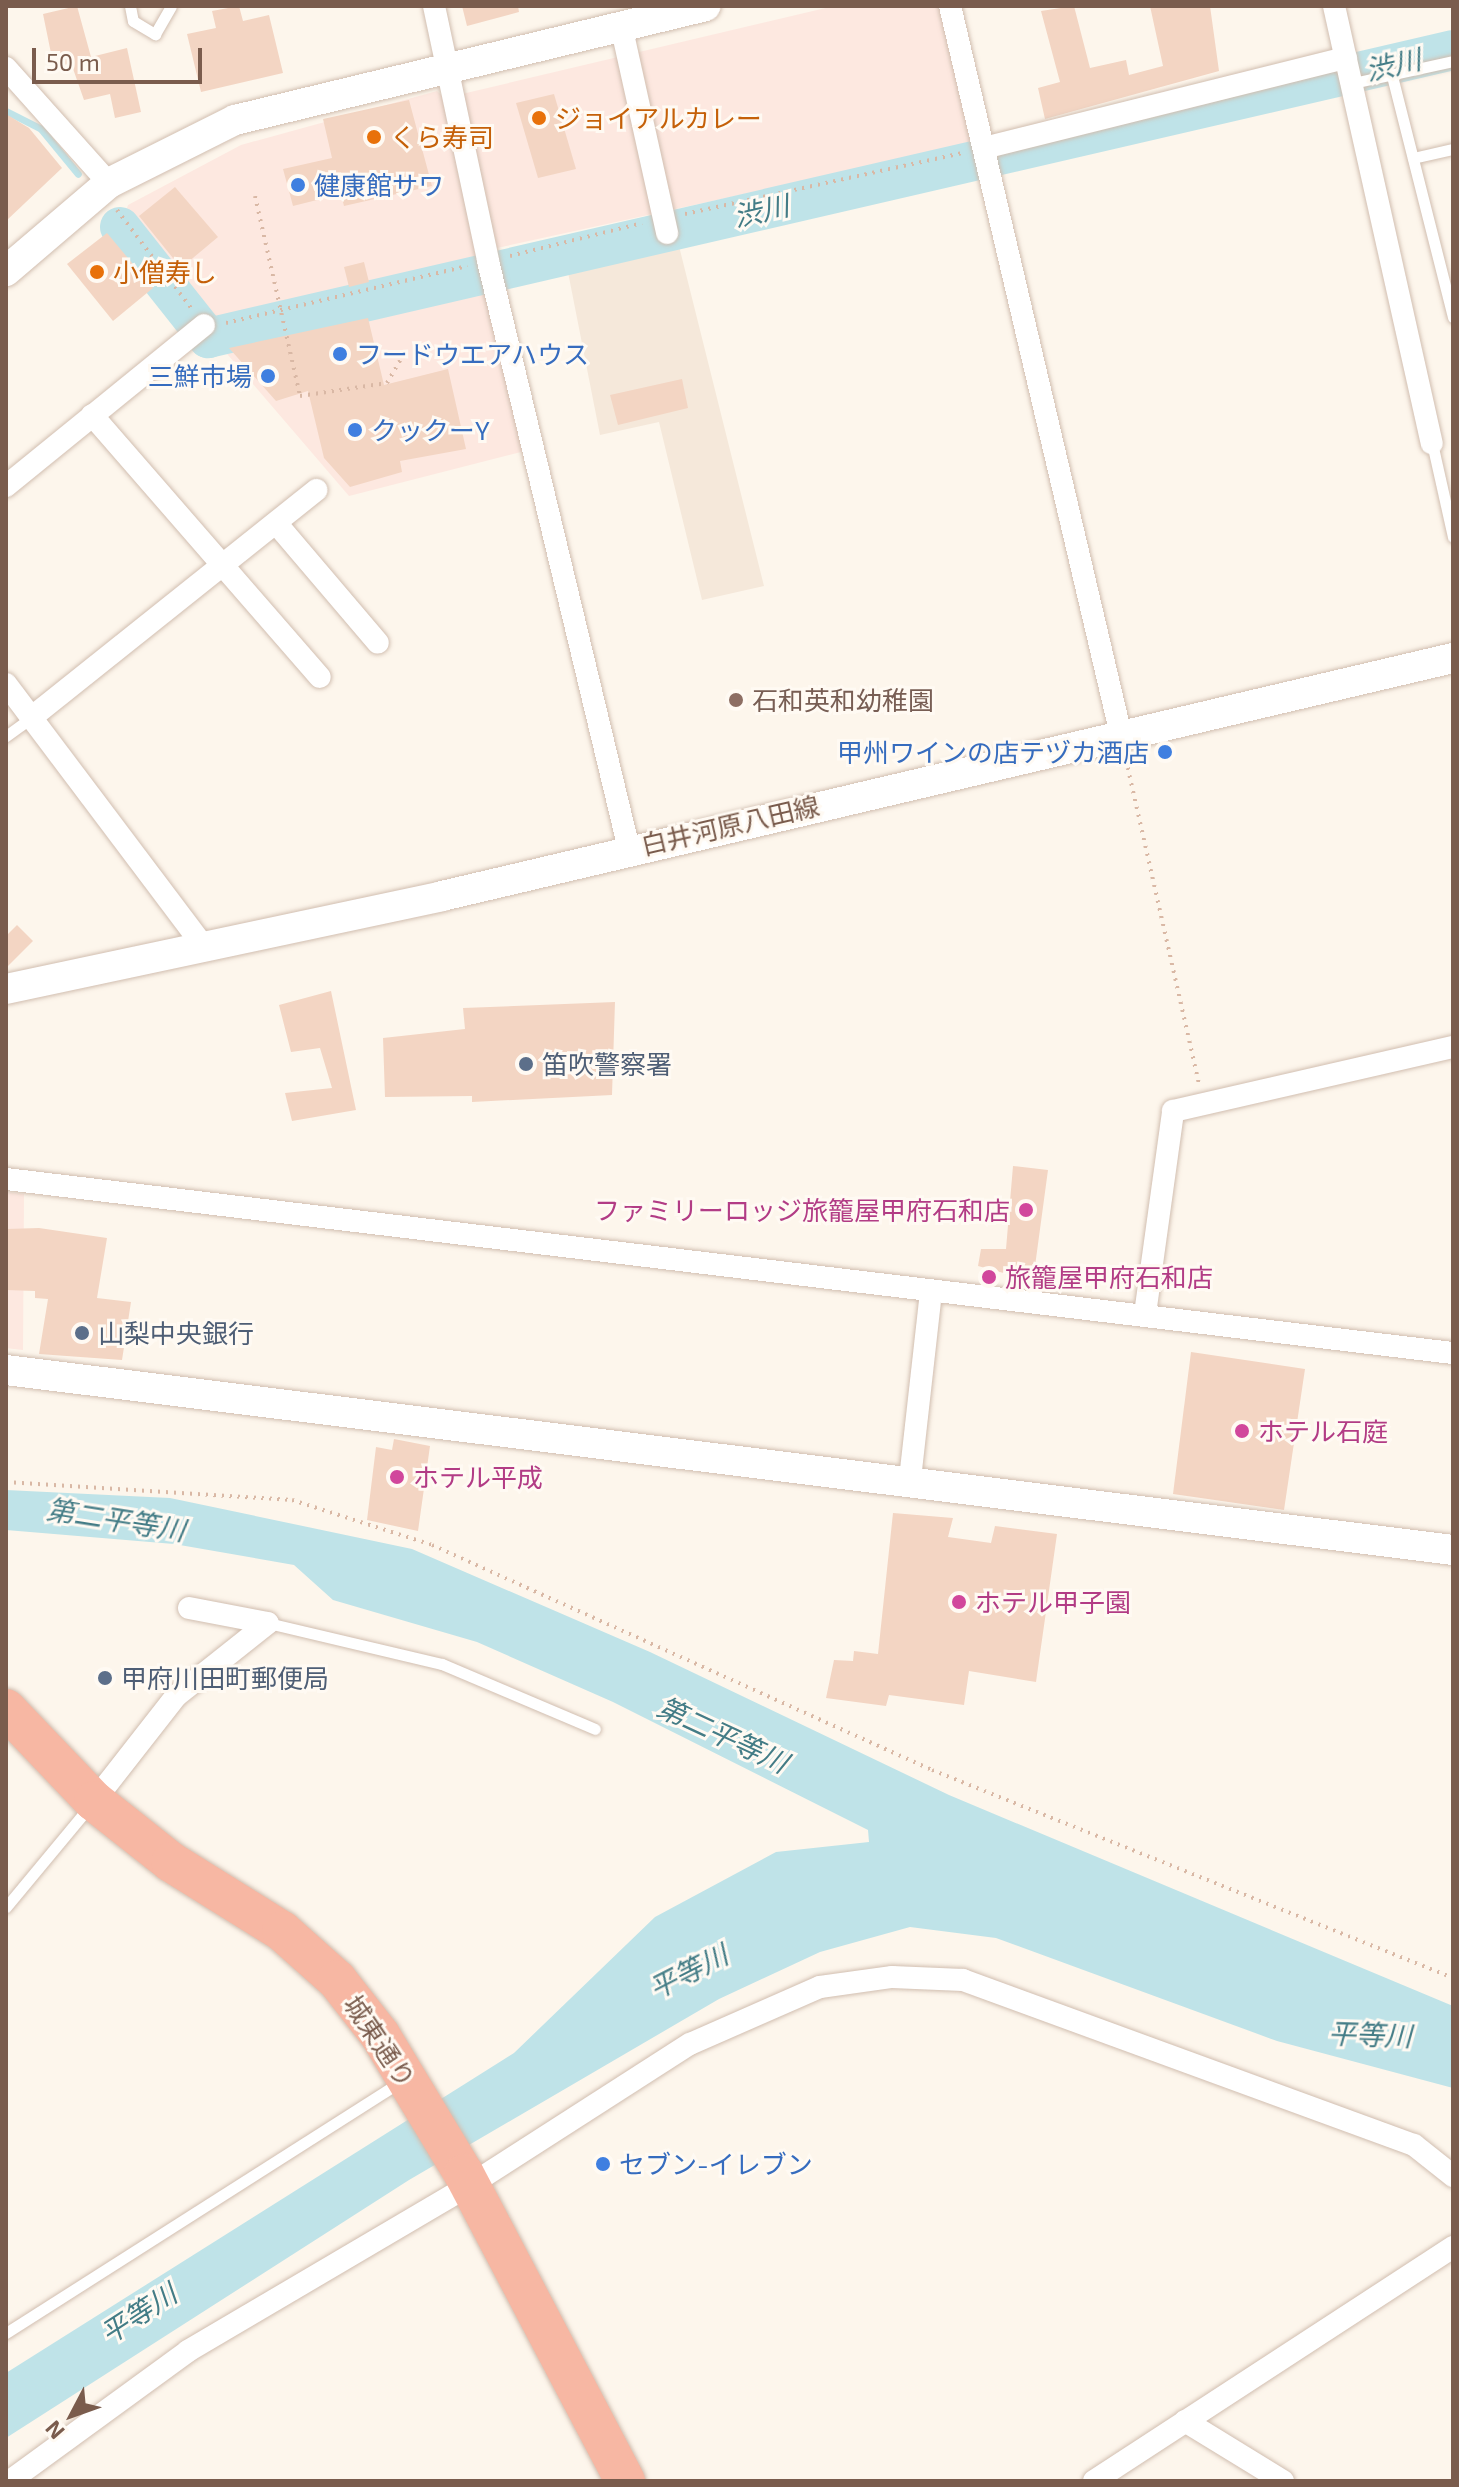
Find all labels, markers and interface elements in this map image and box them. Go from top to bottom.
scale bar [36,32,206,82]
water label: 渋川 [1362,41,1424,87]
text: 50 m [46,47,100,76]
place label: ジョイアルカレー [555,102,763,134]
marker: ジョイアルカレー [530,109,548,127]
place label: くら寿司 [390,121,494,153]
marker: くら寿司 [365,128,383,146]
place label: 健康館サワ [314,169,444,201]
marker: 健康館サワ [289,176,307,194]
water label: 渋川 [730,187,792,233]
place label: 小僧寿し [113,256,217,288]
marker: 小僧寿し [88,263,106,281]
place label: フードウエアハウス [356,338,590,370]
marker: フードウエアハウス [331,345,349,363]
place label: 三鮮市場 [148,360,252,392]
marker: 三鮮市場 [259,367,277,385]
place label: クックーY [371,414,490,446]
marker: クックーY [346,421,364,439]
place label: 石和英和幼稚園 [752,684,934,716]
marker: 石和英和幼稚園 [727,691,745,709]
place label: 甲州ワインの店テヅカ酒店 [837,736,1149,768]
marker: 甲州ワインの店テヅカ酒店 [1156,743,1174,761]
street label: 白井河原八田線 [638,789,822,861]
place label: 笛吹警察署 [542,1048,672,1080]
marker: 笛吹警察署 [517,1055,535,1073]
place label: ファミリーロッジ旅籠屋甲府石和店 [594,1194,1010,1226]
marker: ファミリーロッジ旅籠屋甲府石和店 [1017,1201,1035,1219]
place label: 旅籠屋甲府石和店 [1005,1261,1213,1293]
marker: 旅籠屋甲府石和店 [980,1268,998,1286]
place label: 山梨中央銀行 [98,1317,254,1349]
marker: 山梨中央銀行 [73,1324,91,1342]
place label: ホテル石庭 [1258,1415,1388,1447]
marker: ホテル石庭 [1233,1422,1251,1440]
place label: ホテル平成 [413,1461,543,1493]
marker: ホテル平成 [388,1468,406,1486]
water label: 第二平等川 [44,1491,188,1547]
place label: ホテル甲子園 [975,1586,1131,1618]
marker: ホテル甲子園 [950,1593,968,1611]
place label: 甲府川田町郵便局 [121,1662,329,1694]
marker: 甲府川田町郵便局 [96,1669,114,1687]
water label: 第二平等川 [652,1689,794,1779]
water label: 平等川 [643,1937,733,2005]
street label: 城東通り [338,1989,422,2093]
water label: 平等川 [1327,2016,1413,2052]
place label: セブン-イレブン [619,2148,813,2180]
marker: セブン-イレブン [594,2155,612,2173]
water label: 平等川 [94,2276,182,2350]
north arrow [32,2375,112,2455]
text: N [39,2416,69,2445]

